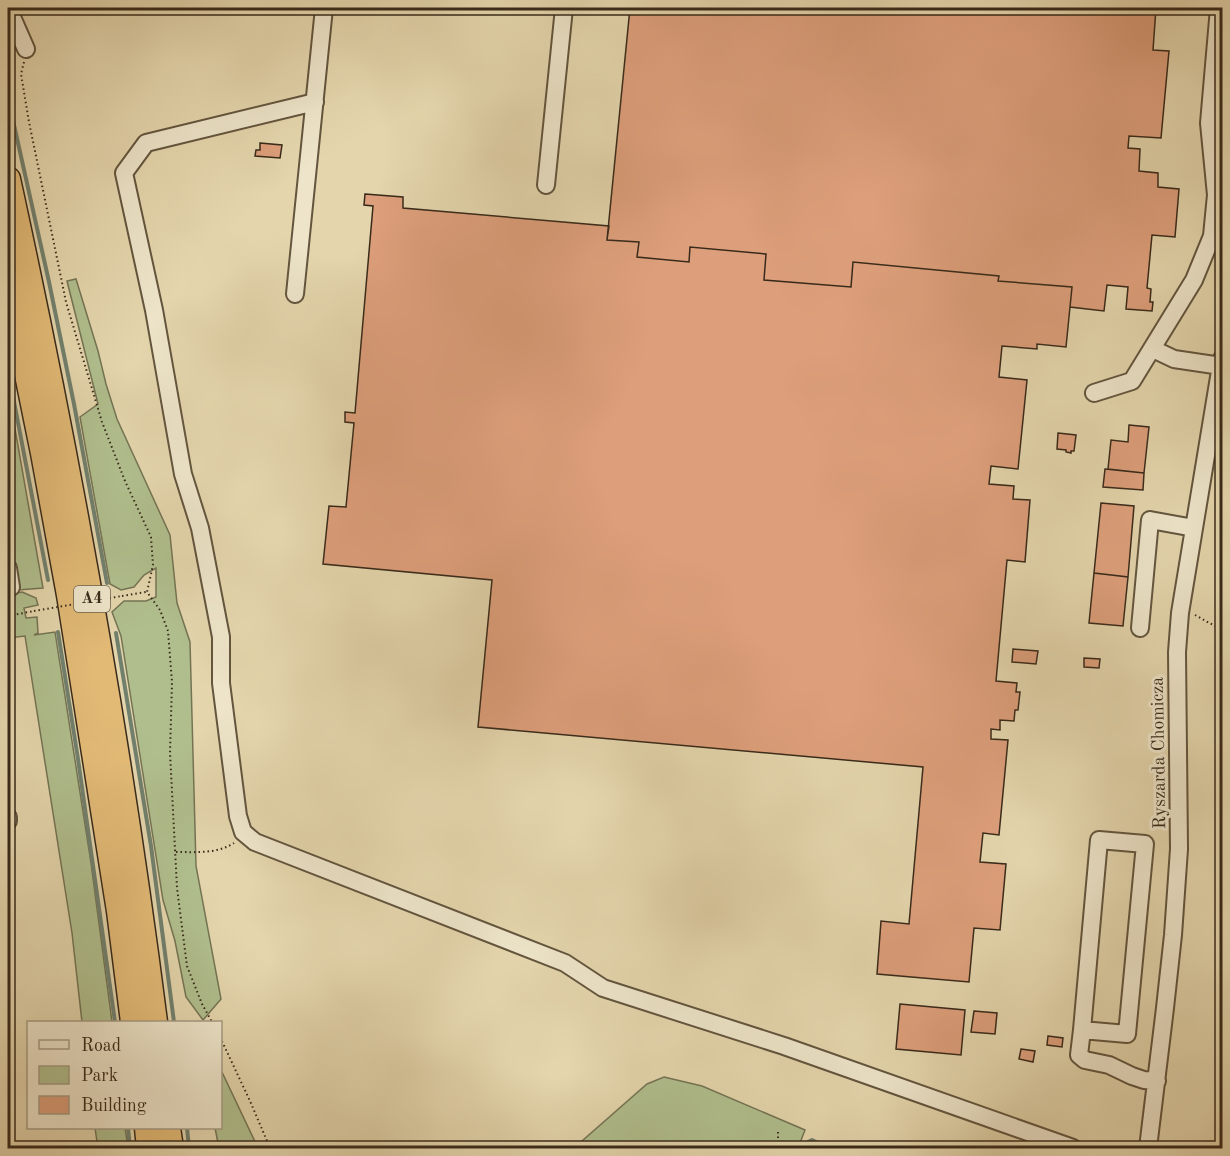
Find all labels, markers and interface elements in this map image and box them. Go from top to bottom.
road number: A4 [74,586,110,612]
street label: Ryszarda Chomicza [1149,677,1169,829]
legend [27,1021,222,1129]
text: Road [81,1037,121,1055]
text: Park [81,1067,118,1085]
text: Building [81,1097,147,1115]

